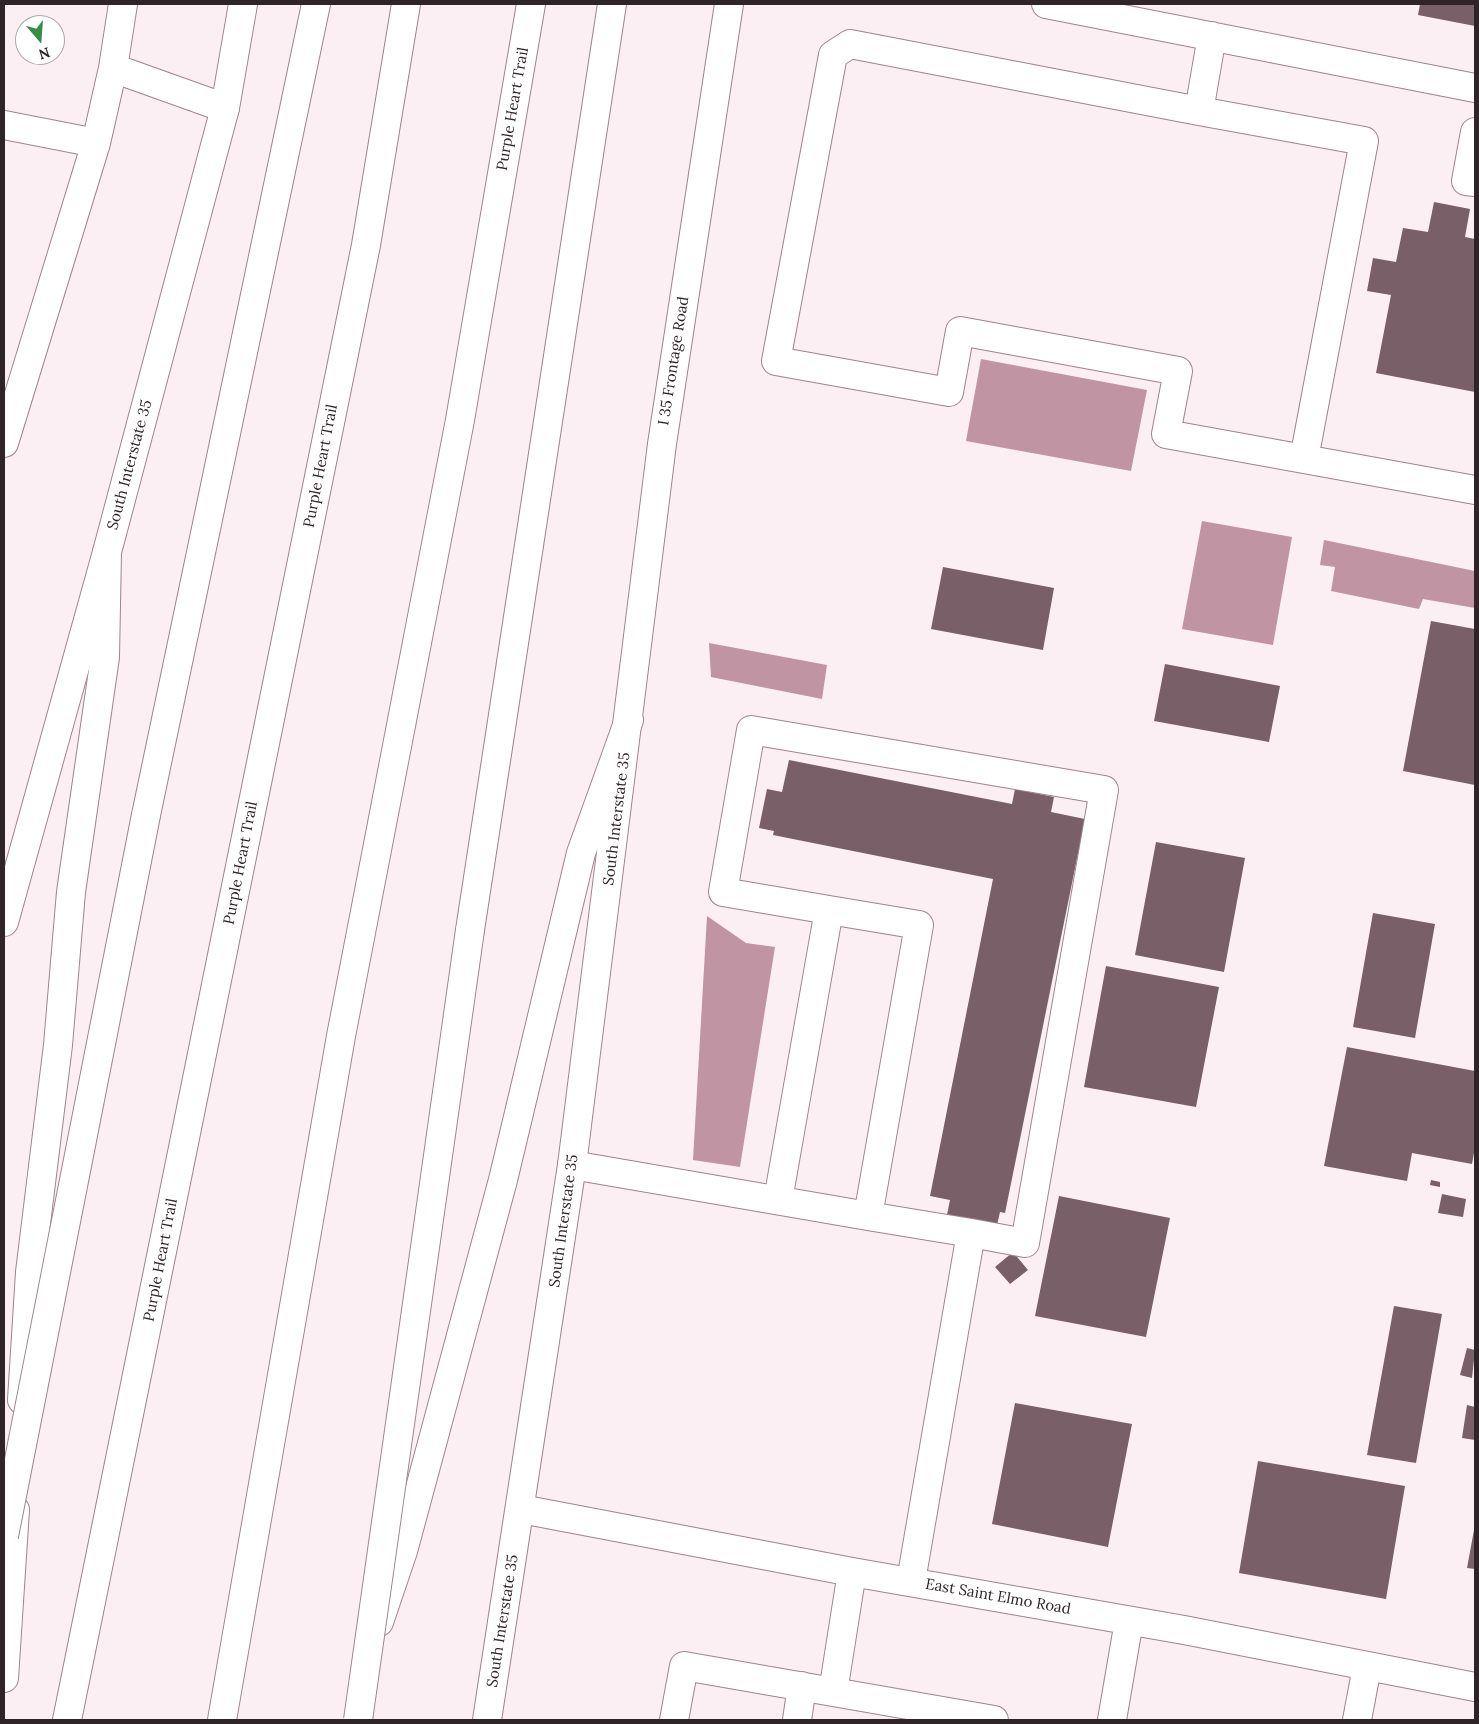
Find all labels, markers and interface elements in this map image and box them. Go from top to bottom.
north arrow [15,15,65,65]
text: N [36,43,52,64]
street label: Purple Heart Trail [493,46,533,172]
street label: I 35 Frontage Road [655,295,693,427]
street label: South Interstate 35 [104,398,156,532]
street label: Purple Heart Trail [300,403,342,529]
street label: South Interstate 35 [600,751,634,887]
street label: Purple Heart Trail [220,800,262,926]
street label: South Interstate 35 [546,1153,582,1289]
street label: Purple Heart Trail [140,1197,182,1323]
street label: South Interstate 35 [484,1553,522,1689]
street label: East Saint Elmo Road [924,1575,1072,1619]

